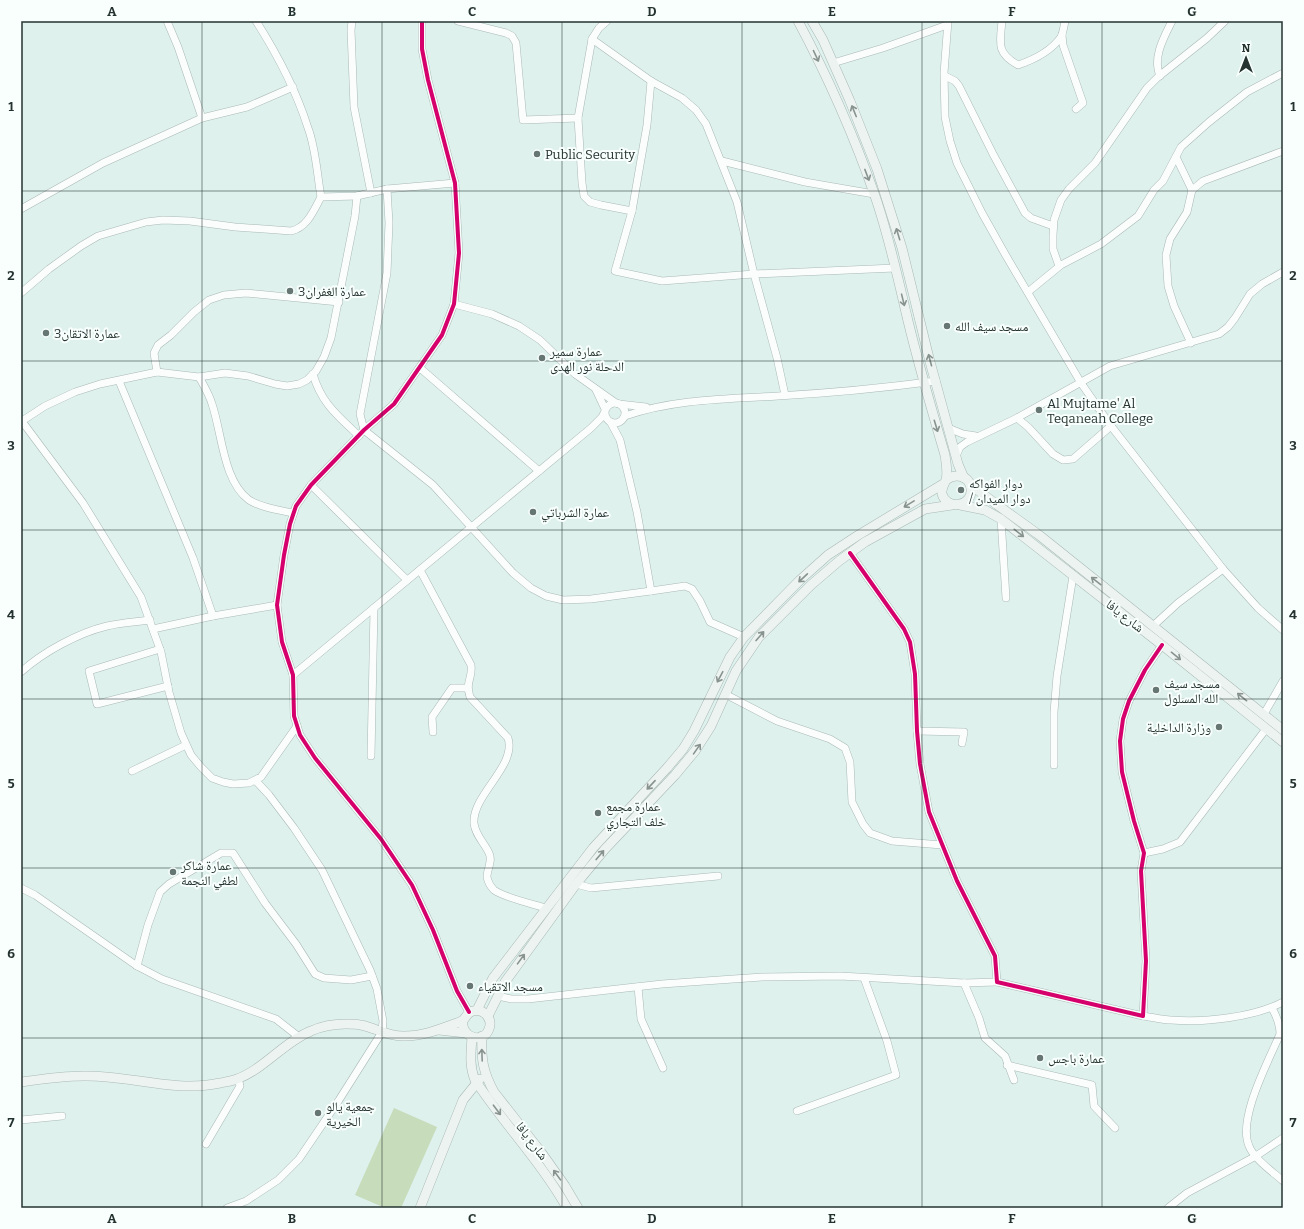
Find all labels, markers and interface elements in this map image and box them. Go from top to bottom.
text: A [107,4,117,19]
text: B [288,4,296,19]
text: C [468,4,476,19]
text: D [647,4,657,19]
text: E [828,4,836,19]
text: F [1008,4,1016,19]
text: G [1187,4,1197,19]
north arrow [1226,38,1266,78]
text: N [1242,42,1251,55]
one-way arrow [813,49,820,61]
text: 1 [8,99,14,114]
text: 1 [1290,99,1296,114]
one-way arrow [850,106,858,118]
place label: Public Security [545,147,635,162]
marker: Public Security [532,149,542,159]
one-way arrow [863,169,871,181]
one-way arrow [894,227,901,240]
text: 2 [7,268,15,283]
text: 2 [1289,268,1297,283]
place label: عمارة الغفران3 [298,284,366,300]
marker: عمارة الغفران3 [285,286,295,296]
one-way arrow [900,293,907,306]
place label: مسجد سيف الله [955,319,1028,334]
marker: مسجد سيف الله [942,321,952,331]
place label: عمارة الاتقان3 [54,326,120,342]
marker: عمارة الاتقان3 [41,328,51,338]
place label: عمارة سمير الدحلة نور الهدى [549,344,624,375]
marker: عمارة سمير الدحلة نور الهدى [537,353,547,363]
one-way arrow [925,353,933,366]
place label: Al Mujtame' Al Teqaneah College [1047,396,1153,426]
marker: Al Mujtame' Al Teqaneah College [1034,405,1044,415]
one-way arrow [933,419,940,432]
text: 3 [7,438,15,453]
text: 3 [1289,438,1297,453]
place label: دوار الفواكه / دوار الميدان [969,476,1031,507]
marker: دوار الفواكه / دوار الميدان [956,485,966,495]
one-way arrow [903,500,915,508]
place label: عمارة الشرباتي [541,505,610,523]
marker: عمارة الشرباتي [528,507,538,517]
one-way arrow [1013,529,1024,537]
one-way arrow [798,573,808,582]
one-way arrow [1091,576,1102,585]
street label: شارع يافا [1102,597,1147,637]
text: 4 [7,607,15,622]
text: 4 [1289,607,1297,622]
one-way arrow [756,631,765,641]
one-way arrow [1171,652,1182,661]
one-way arrow [716,670,723,682]
place label: مسجد سيف الله المسلول [1164,676,1220,707]
marker: مسجد سيف الله المسلول [1151,685,1161,695]
one-way arrow [1236,692,1247,701]
place label: وزارة الداخلية [1147,720,1211,736]
marker: وزارة الداخلية [1214,722,1224,732]
one-way arrow [693,743,701,754]
text: 5 [7,776,15,791]
text: 5 [1289,776,1297,791]
one-way arrow [646,780,655,791]
place label: عمارة مجمع خلف التجاري [606,799,666,832]
marker: عمارة مجمع خلف التجاري [593,808,603,818]
one-way arrow [596,850,604,861]
place label: عمارة شاكر لطفي النجمة [180,858,238,891]
marker: عمارة شاكر لطفي النجمة [168,867,178,877]
text: 6 [7,946,15,961]
text: 6 [1289,946,1297,961]
one-way arrow [517,953,526,964]
place label: مسجد الاتقياء [478,979,543,994]
marker: مسجد الاتقياء [465,981,475,991]
one-way arrow [478,1049,486,1062]
place label: عمارة باجس [1048,1051,1105,1067]
marker: عمارة باجس [1035,1053,1045,1063]
place label: جمعية يالو الخيرية [326,1099,375,1130]
one-way arrow [493,1105,502,1116]
marker: جمعية يالو الخيرية [313,1108,323,1118]
text: 7 [8,1115,15,1130]
text: 7 [1290,1115,1297,1130]
street label: شارع يافا [511,1119,551,1164]
one-way arrow [553,1170,561,1181]
text: A [107,1211,117,1226]
text: B [288,1211,296,1226]
text: C [468,1211,476,1226]
text: D [647,1211,657,1226]
text: E [828,1211,836,1226]
text: F [1008,1211,1016,1226]
text: G [1187,1211,1197,1226]

